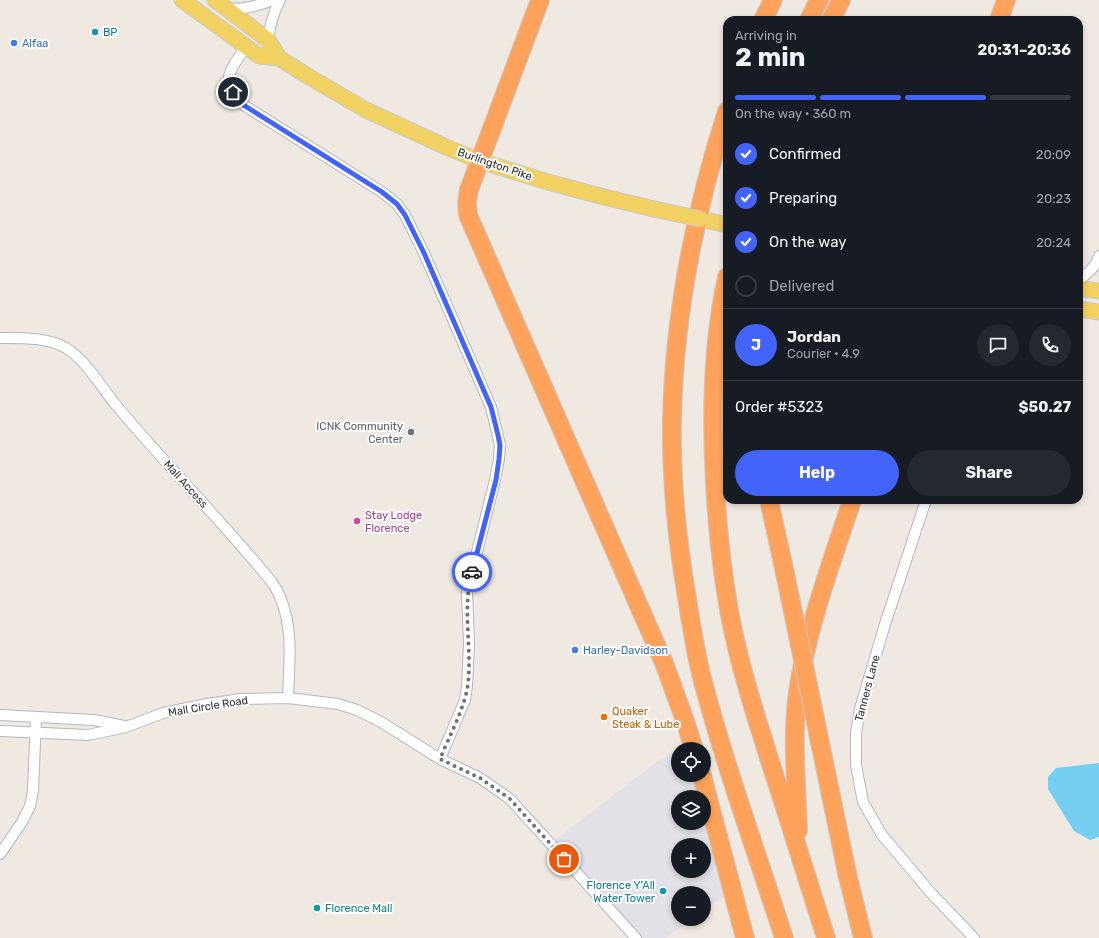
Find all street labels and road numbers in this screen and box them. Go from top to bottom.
street label: Burlington Pike [456,146,534,183]
street label: Mall Access [161,458,211,511]
street label: Tanners Lane [852,653,883,723]
street label: Mall Circle Road [167,694,249,719]

